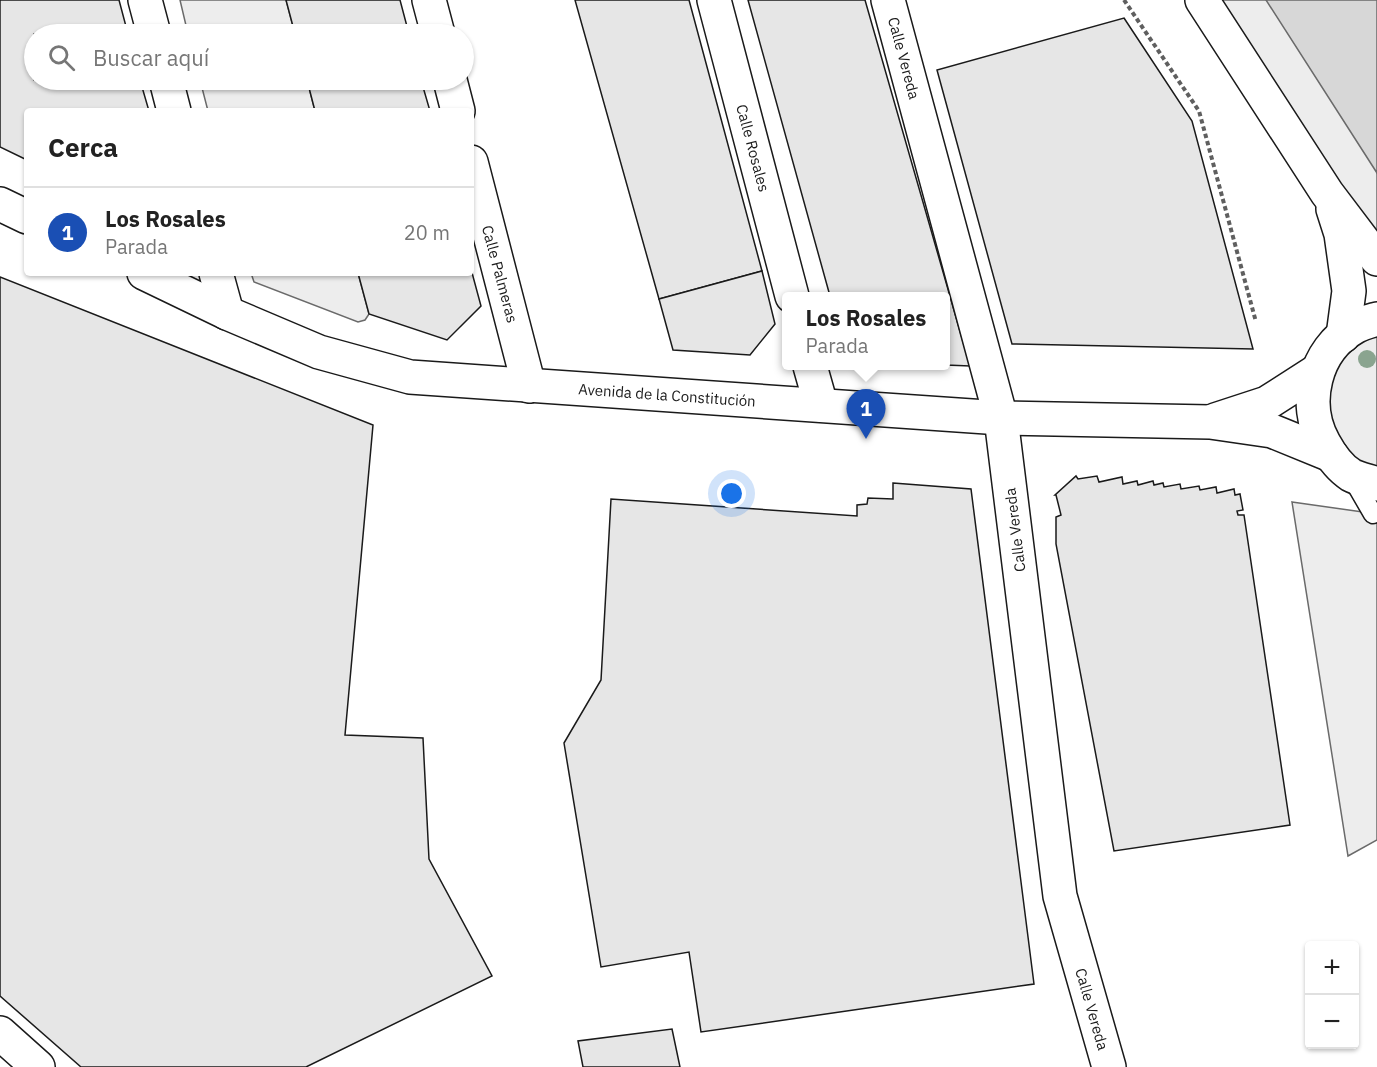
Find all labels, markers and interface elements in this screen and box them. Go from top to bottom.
street label: Calle Vereda [884,15,924,101]
search box [24,24,474,90]
icon: search [45,41,78,74]
text: Buscar aquí [93,43,209,72]
street label: Calle Rosales [732,102,774,194]
text: Cerca [48,130,118,164]
text: Los Rosales [105,204,226,233]
text: 1 [62,219,74,246]
text: 20 m [404,219,450,246]
street label: Calle Palmeras [478,223,522,325]
text: Parada [105,233,168,260]
popup [782,292,950,370]
text: Los Rosales [806,303,926,332]
text: Parada [806,332,868,359]
street label: Avenida de la Constitución [578,379,756,411]
pin: 1 [846,390,886,439]
your location [717,479,746,508]
street label: Calle Vereda [1000,487,1030,573]
map controls [1305,941,1359,1049]
button: + [1305,941,1359,995]
street label: Calle Vereda [1071,966,1113,1052]
button: − [1305,995,1359,1049]

